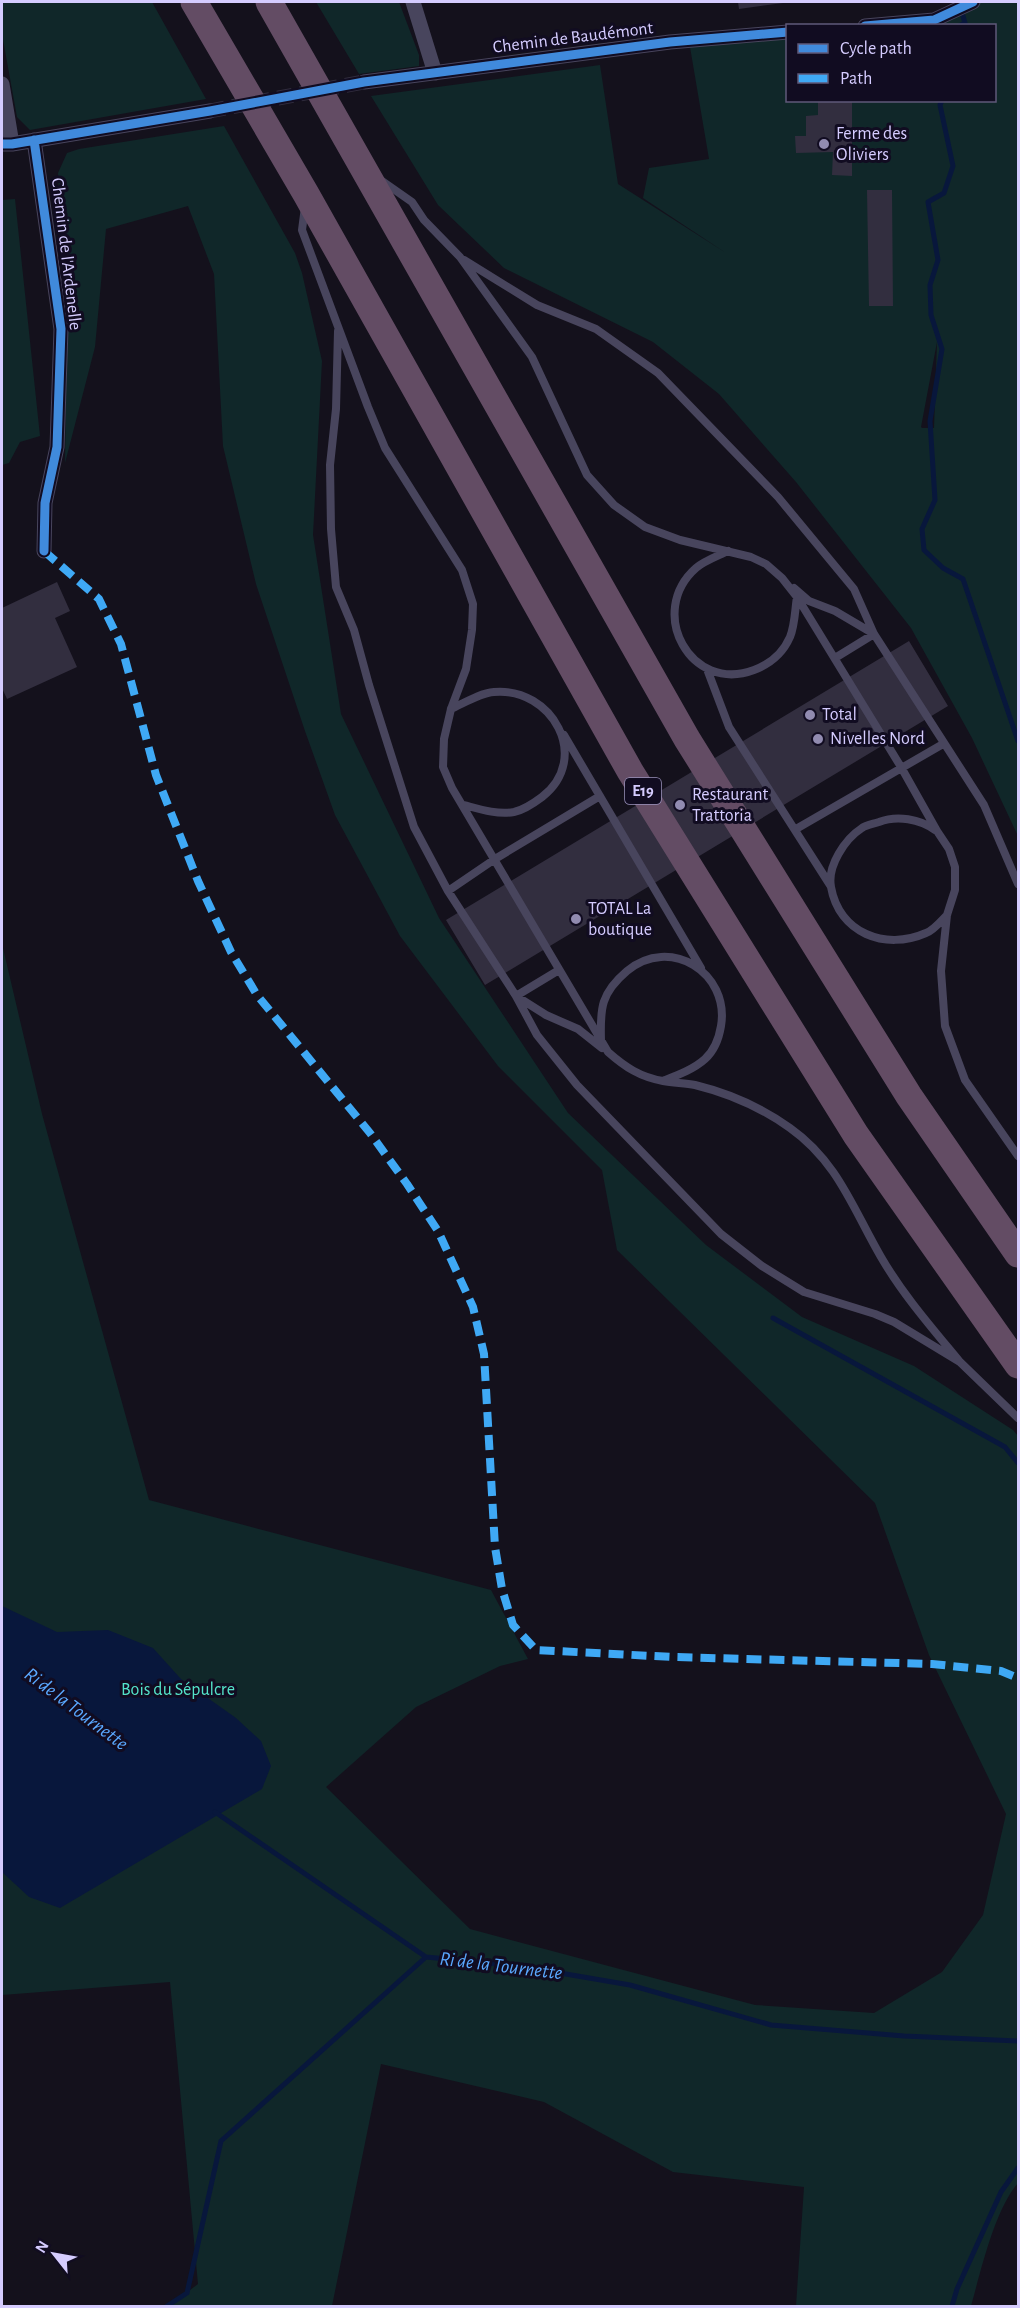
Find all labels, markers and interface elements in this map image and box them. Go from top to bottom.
street label: Chemin de Baudémont [492,19,654,57]
legend [786,24,996,102]
text: Cycle path [840,40,912,58]
text: Path [840,70,872,88]
place label: Ferme des Oliviers [836,125,907,164]
marker: Ferme des Oliviers [817,137,831,151]
street label: Chemin de l'Ardenelle [48,177,84,331]
place label: Total [822,706,857,724]
marker: Total [803,708,817,722]
place label: Nivelles Nord [830,730,925,748]
marker: Nivelles Nord [811,732,825,746]
road number: E19 [625,778,661,804]
place label: Restaurant Trattoria [692,786,768,825]
marker: Restaurant Trattoria [673,798,687,812]
place label: TOTAL La boutique [588,900,652,939]
marker: TOTAL La boutique [569,912,583,926]
water label: Ri de la Tournette [21,1664,132,1754]
park label: Bois du Sépulcre [121,1681,235,1699]
water label: Ri de la Tournette [438,1949,564,1984]
north arrow [24,2224,84,2284]
text: N [32,2238,52,2256]

